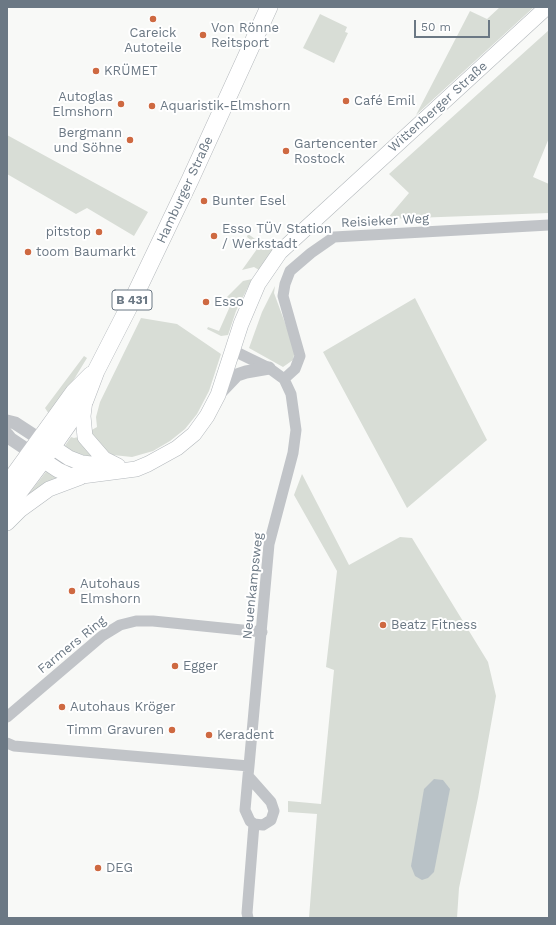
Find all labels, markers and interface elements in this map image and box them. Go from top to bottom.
scale bar [416,12,492,38]
marker: Careick Autoteile [148,14,158,24]
place label: Von Rönne Reitsport [211,20,279,51]
text: 50 m [421,20,451,34]
place label: Careick Autoteile [124,25,182,56]
marker: Von Rönne Reitsport [198,30,208,40]
street label: Wittenberger Straße [385,58,491,156]
place label: KRÜMET [104,63,158,79]
marker: KRÜMET [91,66,101,76]
place label: Autoglas Elmshorn [52,89,113,120]
place label: Café Emil [354,93,415,109]
marker: Café Emil [341,96,351,106]
place label: Aquaristik-Elmshorn [160,98,291,114]
marker: Autoglas Elmshorn [116,99,126,109]
marker: Aquaristik-Elmshorn [147,101,157,111]
place label: Bergmann und Söhne [54,125,122,156]
street label: Hamburger Straße [153,134,217,246]
marker: Bergmann und Söhne [125,135,135,145]
place label: Gartencenter Rostock [294,136,378,167]
marker: Gartencenter Rostock [281,146,291,156]
place label: Bunter Esel [212,193,286,209]
marker: Bunter Esel [199,196,209,206]
street label: Reisieker Weg [341,211,429,231]
place label: Esso TÜV Station / Werkstadt [222,221,332,252]
place label: pitstop [46,224,91,240]
marker: pitstop [94,227,104,237]
marker: Esso TÜV Station / Werkstadt [209,231,219,241]
place label: toom Baumarkt [36,244,136,260]
marker: toom Baumarkt [23,247,33,257]
road number: B 431 [112,290,152,310]
place label: Esso [214,294,244,310]
marker: Esso [201,297,211,307]
street label: Neuenkampsweg [240,532,266,640]
place label: Autohaus Elmshorn [80,576,141,607]
marker: Autohaus Elmshorn [67,586,77,596]
street label: Farmers Ring [35,613,109,677]
place label: Beatz Fitness [391,617,477,633]
marker: Beatz Fitness [378,620,388,630]
place label: Egger [183,658,218,674]
marker: Egger [170,661,180,671]
place label: Autohaus Kröger [70,699,176,715]
marker: Autohaus Kröger [57,702,67,712]
place label: Timm Gravuren [67,722,164,738]
marker: Timm Gravuren [167,725,177,735]
place label: Keradent [217,727,274,743]
marker: Keradent [204,730,214,740]
place label: DEG [106,860,133,876]
marker: DEG [93,863,103,873]

